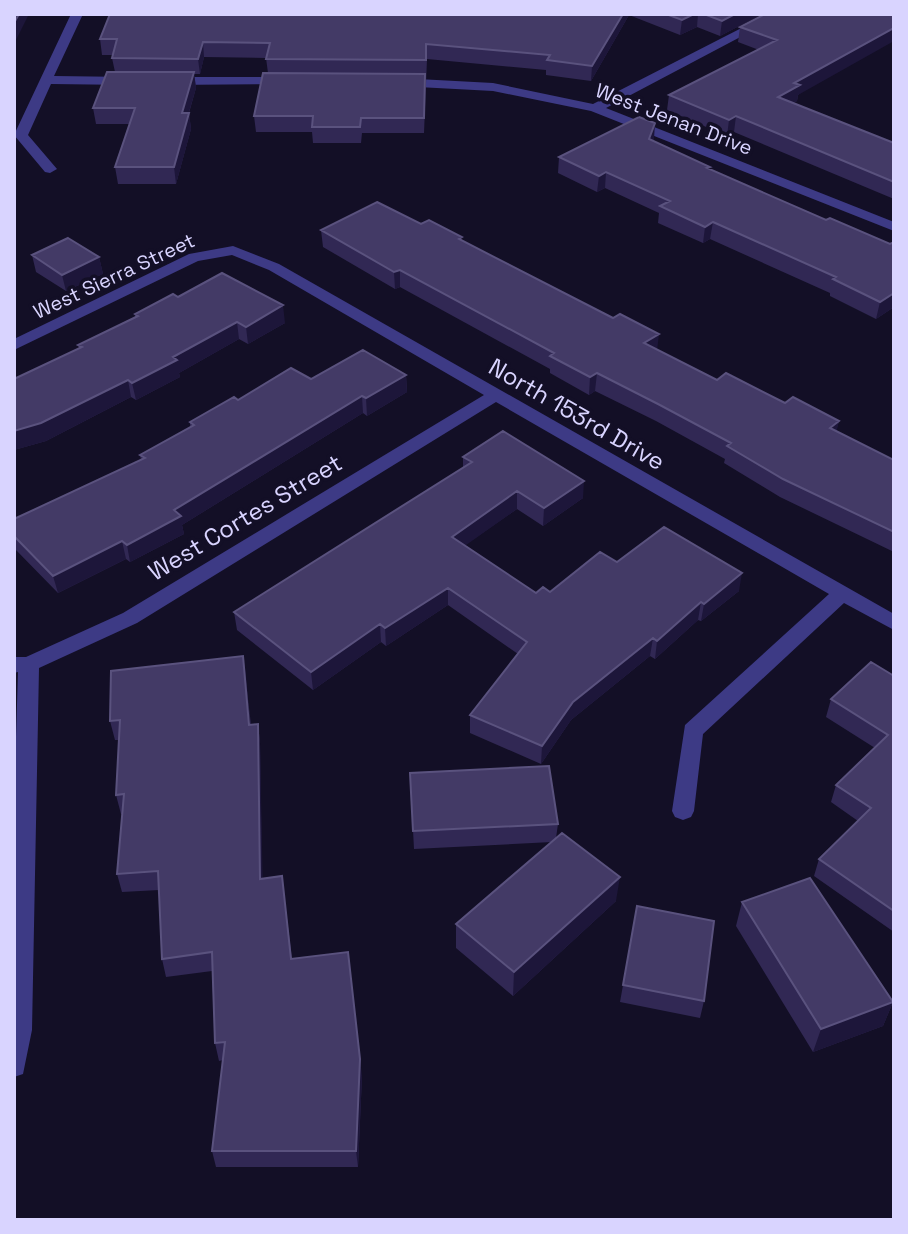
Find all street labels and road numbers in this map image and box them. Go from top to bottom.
street label: West Jenan Drive [592,77,756,161]
street label: West Sierra Street [29,227,199,325]
street label: North 153rd Drive [483,351,671,477]
street label: West Cortes Street [142,447,348,587]

